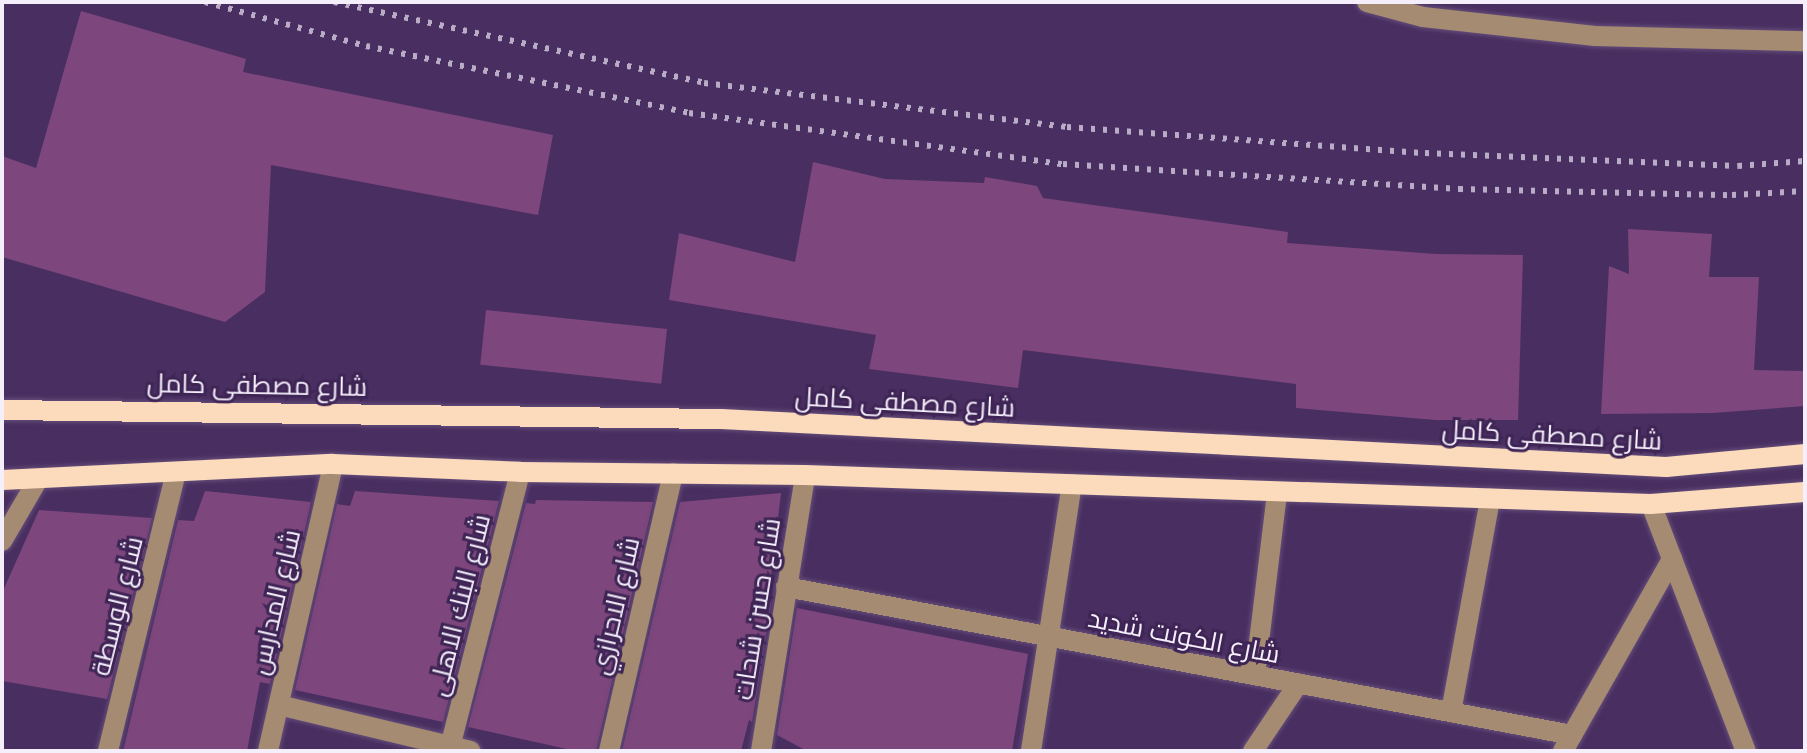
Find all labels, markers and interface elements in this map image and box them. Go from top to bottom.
street label: شارع مصطفى كامل [146,367,368,403]
street label: شارع مصطفى كامل [794,381,1016,423]
street label: شارع مصطفى كامل [1441,414,1663,456]
street label: شارع البنك الاهلى [421,511,497,699]
street label: شارع حسن شحات [727,516,787,702]
street label: شارع المدارس [243,526,307,678]
street label: شارع الوسطة [85,533,149,679]
street label: شارع الاحرازي [584,534,646,678]
street label: شارع الكونت شديد [1086,602,1282,670]

